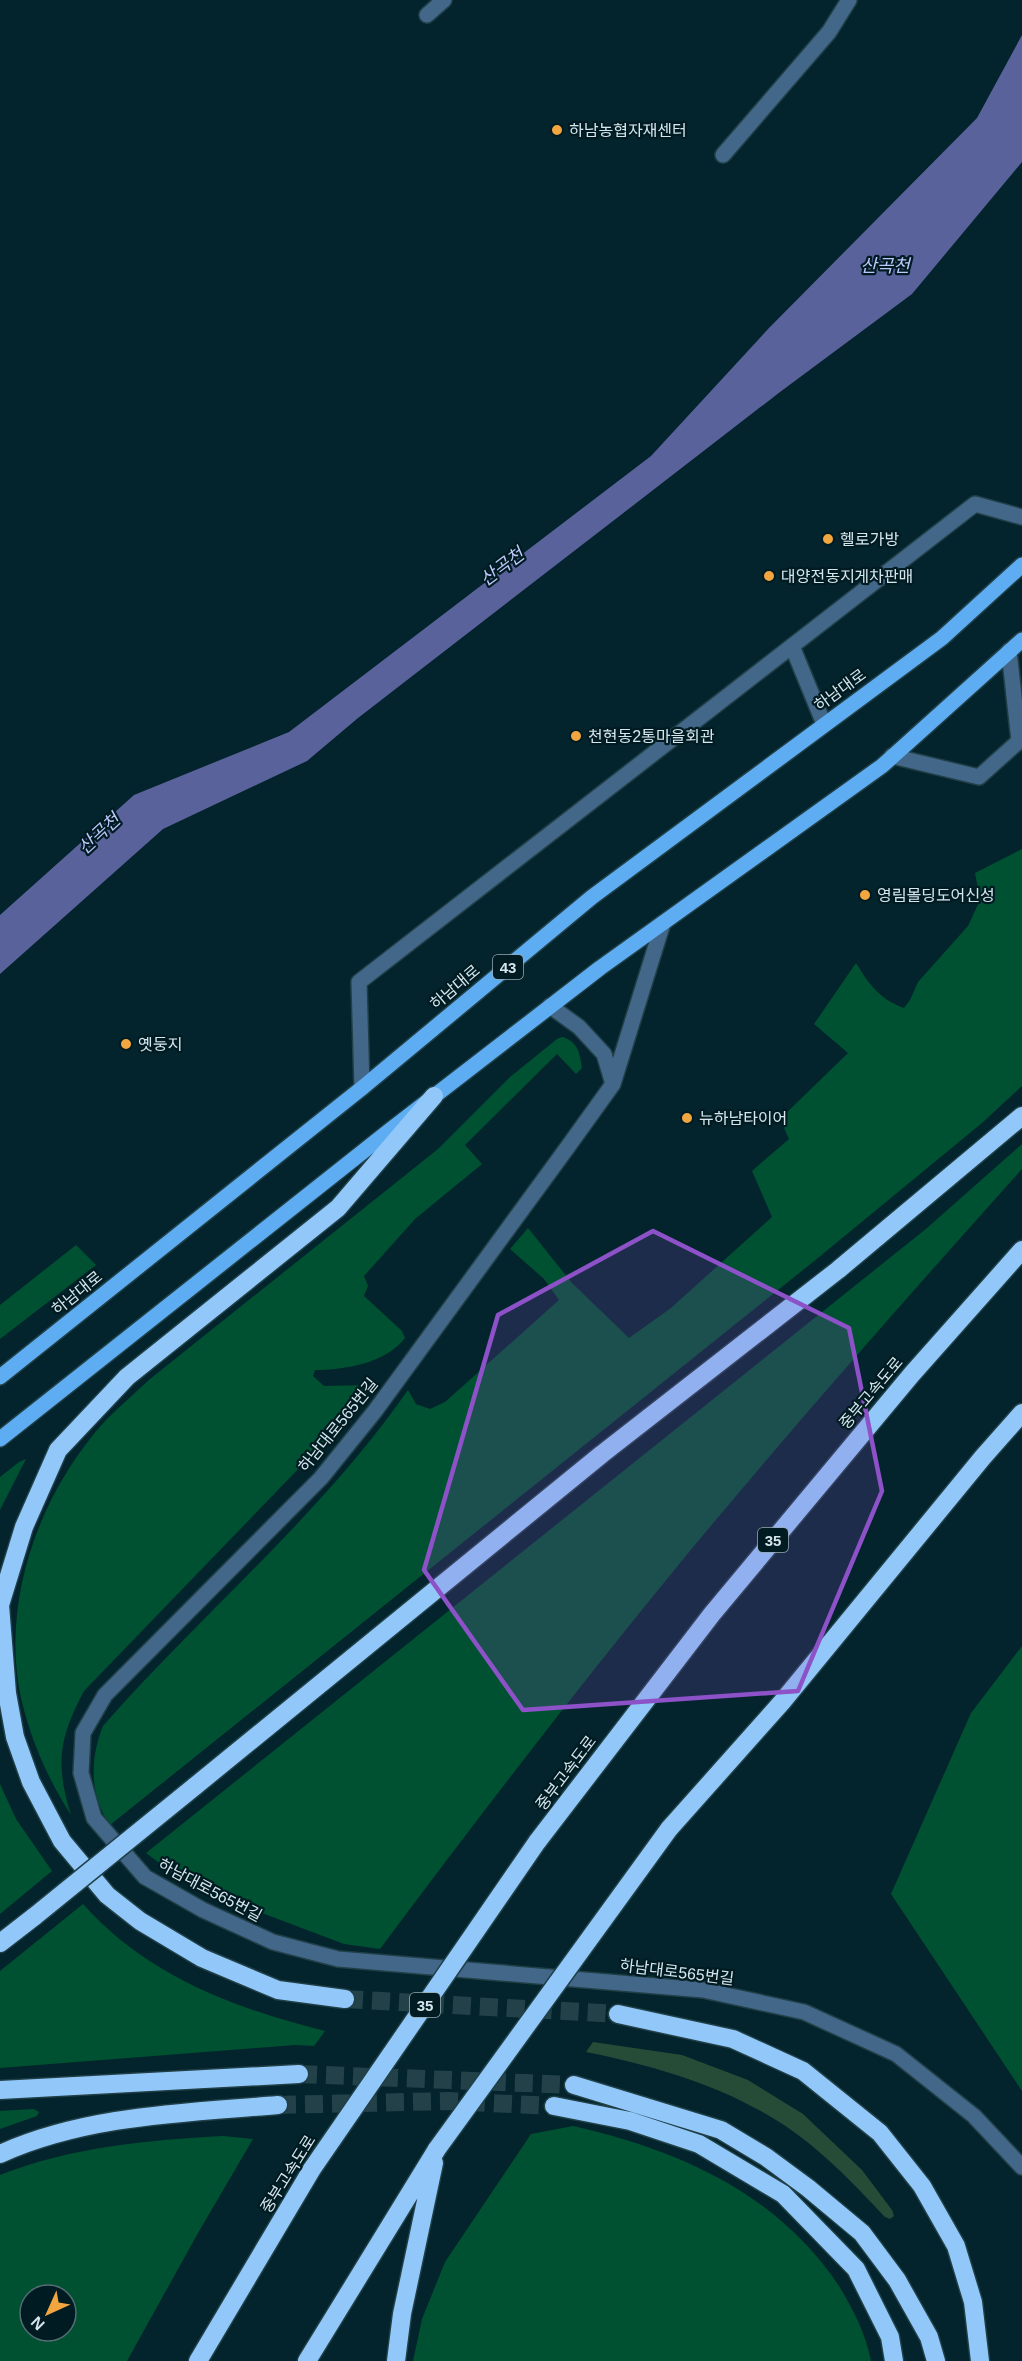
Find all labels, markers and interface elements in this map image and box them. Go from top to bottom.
place label: 하남농협자재센터 [569,122,687,139]
marker: 하남농협자재센터 [550,123,564,137]
water label: 산곡천 [860,256,912,276]
place label: 헬로가방 [840,531,899,548]
marker: 헬로가방 [821,532,835,546]
water label: 산곡천 [476,543,530,590]
place label: 대양전동지게차판매 [781,568,913,585]
marker: 대양전동지게차판매 [762,569,776,583]
street label: 하남대로 [811,666,869,714]
place label: 천현동2통마을회관 [588,728,715,745]
marker: 천현동2통마을회관 [569,729,583,743]
water label: 산곡천 [74,808,126,858]
place label: 영림몰딩도어신성 [877,887,995,904]
marker: 영림몰딩도어신성 [858,888,872,902]
road number: 43 [493,955,523,979]
street label: 하남대로 [427,961,483,1012]
place label: 옛둥지 [138,1036,182,1053]
marker: 옛둥지 [119,1037,133,1051]
place label: 뉴하남타이어 [699,1110,787,1127]
marker: 뉴하남타이어 [680,1111,694,1125]
street label: 하남대로 [49,1268,105,1318]
street label: 중부고속도로 [836,1353,906,1432]
street label: 하남대로565번길 [295,1375,381,1475]
road number: 35 [758,1528,788,1552]
street label: 중부고속도로 [533,1732,600,1813]
street label: 하남대로565번길 [155,1855,265,1925]
street label: 하남대로565번길 [619,1957,735,1987]
road number: 35 [410,1993,440,2017]
street label: 중부고속도로 [257,2132,319,2216]
north arrow [18,2283,78,2343]
text: N [28,2313,48,2333]

